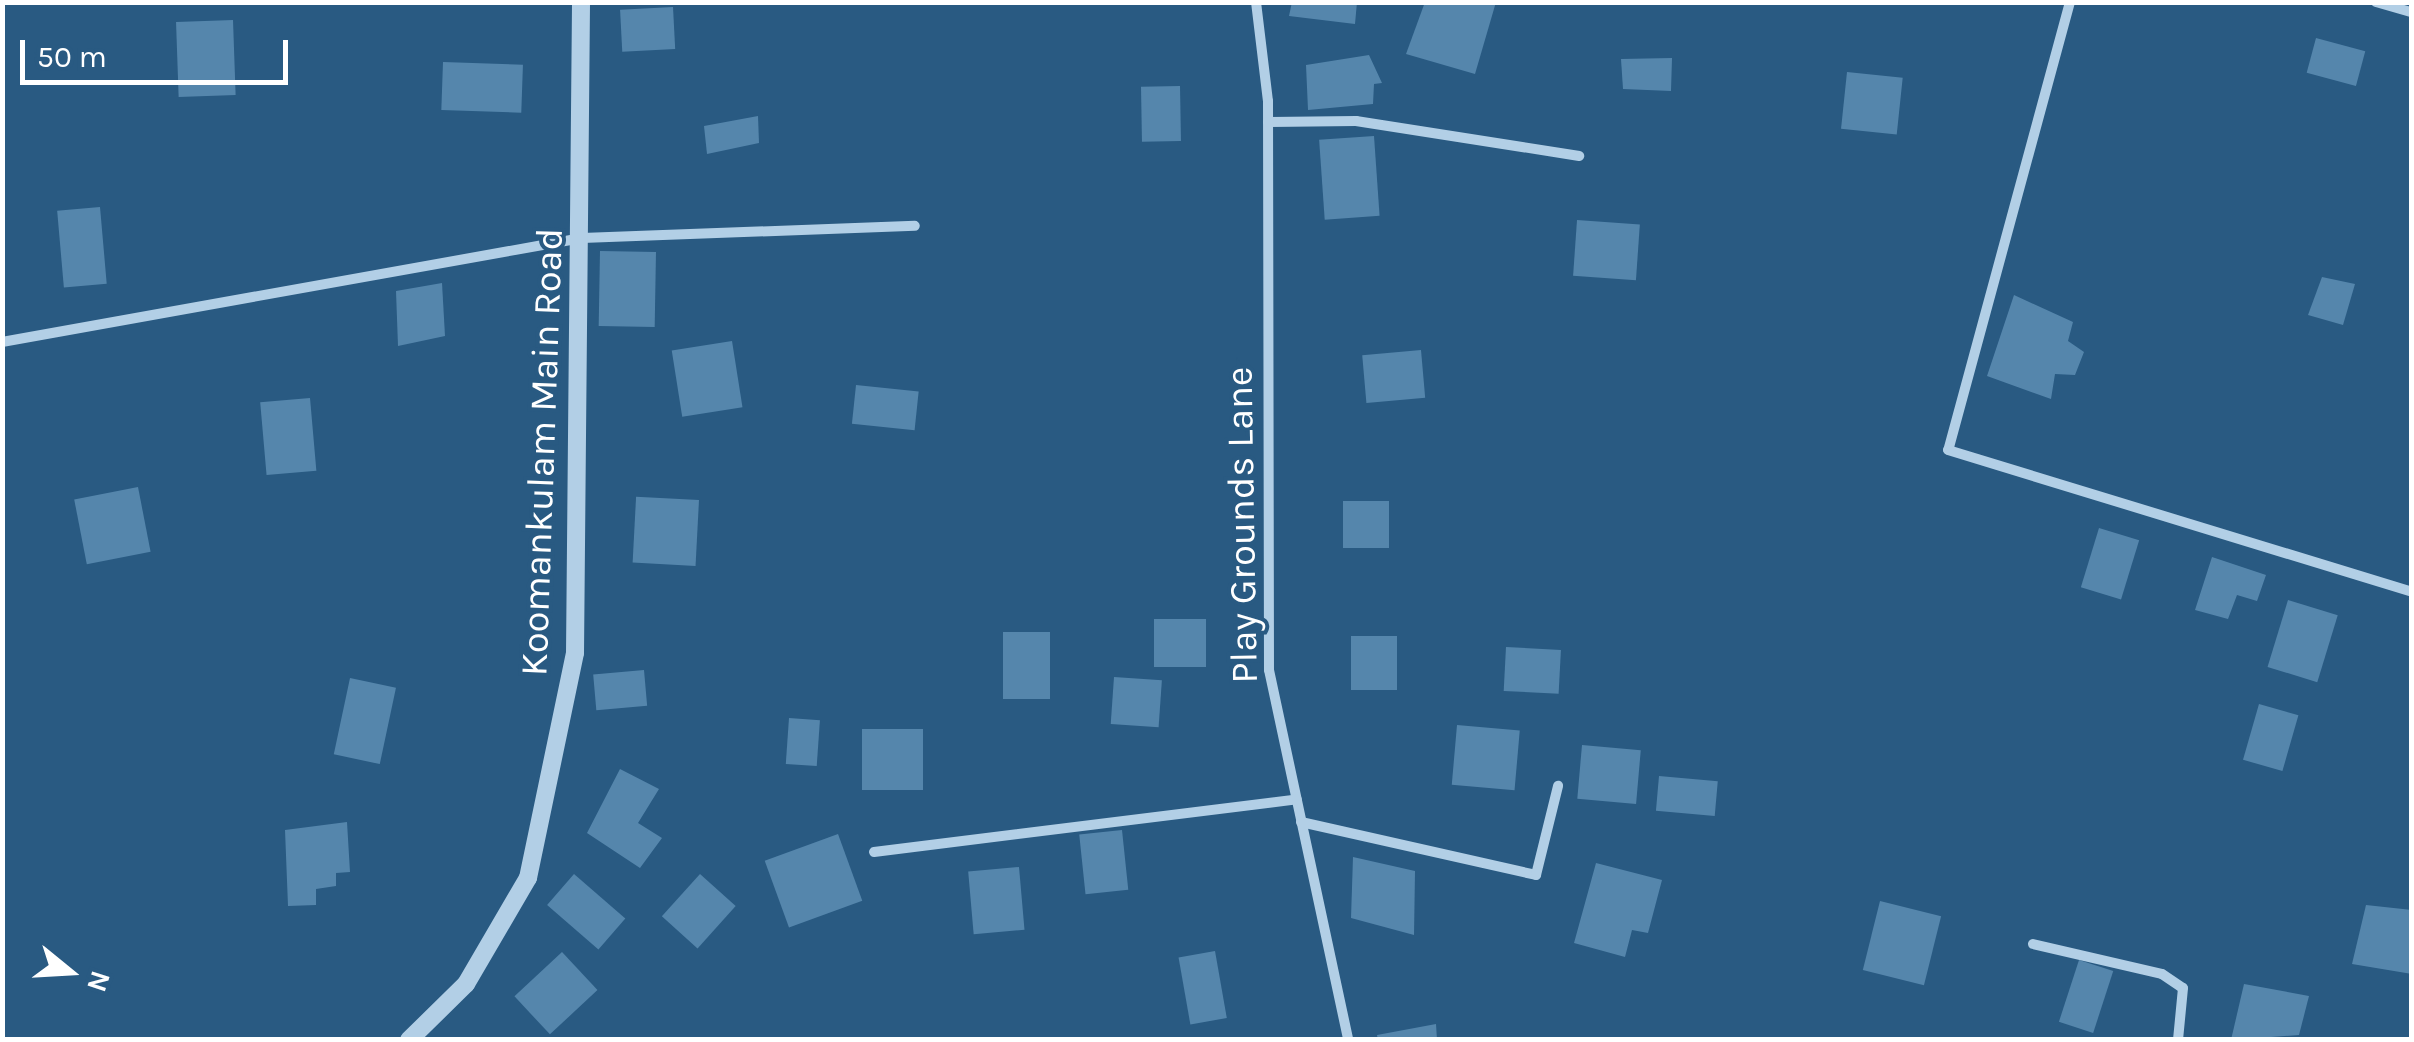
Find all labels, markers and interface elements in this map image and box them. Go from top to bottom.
scale bar [25,20,292,82]
text: 50 m [37,39,107,75]
street label: Koomankulam Main Road [511,227,573,677]
street label: Play Grounds Lane [1216,366,1268,684]
north arrow [20,922,120,1022]
text: N [80,967,118,996]

